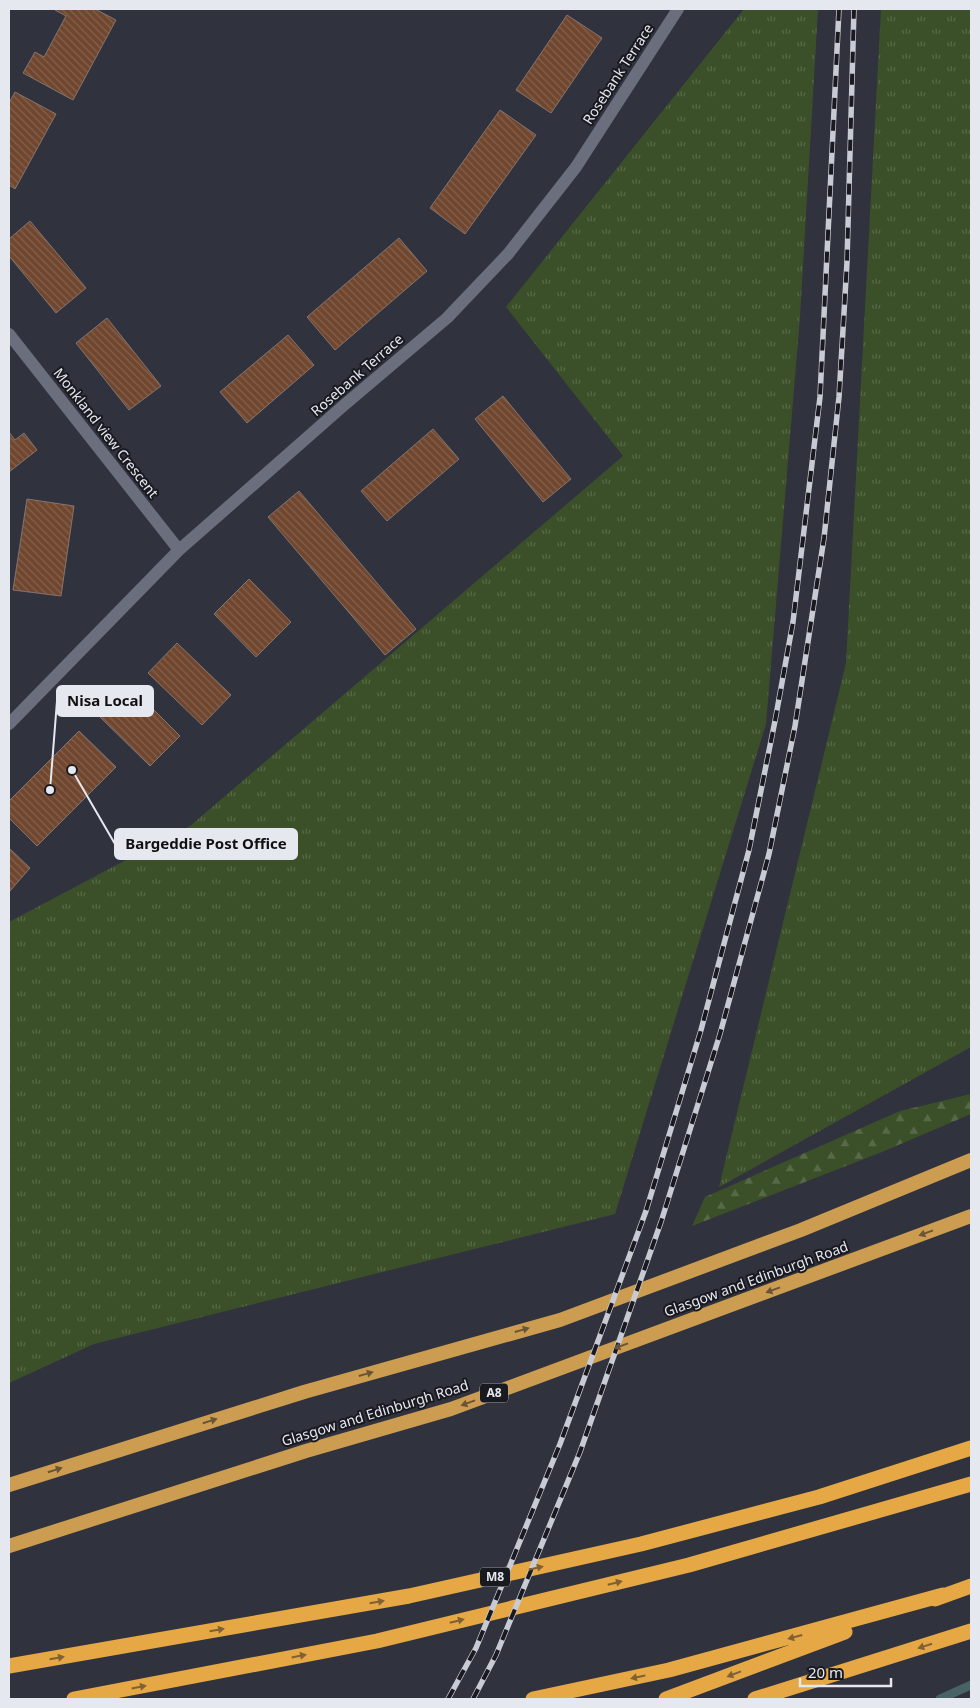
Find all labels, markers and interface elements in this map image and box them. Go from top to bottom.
street label: Rosebank Terrace [578,20,657,128]
street label: Rosebank Terrace [306,329,407,420]
street label: Monkland view Crescent [50,364,163,502]
callout: Nisa Local [57,686,153,716]
text: Nisa Local [67,690,143,710]
callout: Bargeddie Post Office [115,829,297,859]
text: Bargeddie Post Office [125,833,287,853]
one-way arrow [918,1230,933,1237]
street label: Glasgow and Edinburgh Road [661,1236,851,1321]
one-way arrow [766,1286,780,1294]
one-way arrow [515,1326,530,1334]
one-way arrow [613,1342,628,1350]
one-way arrow [358,1370,373,1378]
street label: Glasgow and Edinburgh Road [279,1375,471,1450]
road number: A8 [480,1384,508,1402]
one-way arrow [461,1399,476,1407]
one-way arrow [203,1417,218,1425]
one-way arrow [48,1466,63,1474]
one-way arrow [528,1563,544,1571]
road number: M8 [480,1568,510,1586]
one-way arrow [608,1579,623,1587]
one-way arrow [369,1598,385,1606]
one-way arrow [450,1617,465,1625]
one-way arrow [209,1626,225,1634]
one-way arrow [787,1633,802,1641]
one-way arrow [917,1642,932,1650]
one-way arrow [291,1652,306,1660]
one-way arrow [49,1653,65,1661]
scale bar [800,1656,891,1688]
text: 20 m [808,1662,843,1682]
one-way arrow [726,1671,741,1678]
one-way arrow [630,1673,645,1681]
one-way arrow [131,1682,147,1690]

